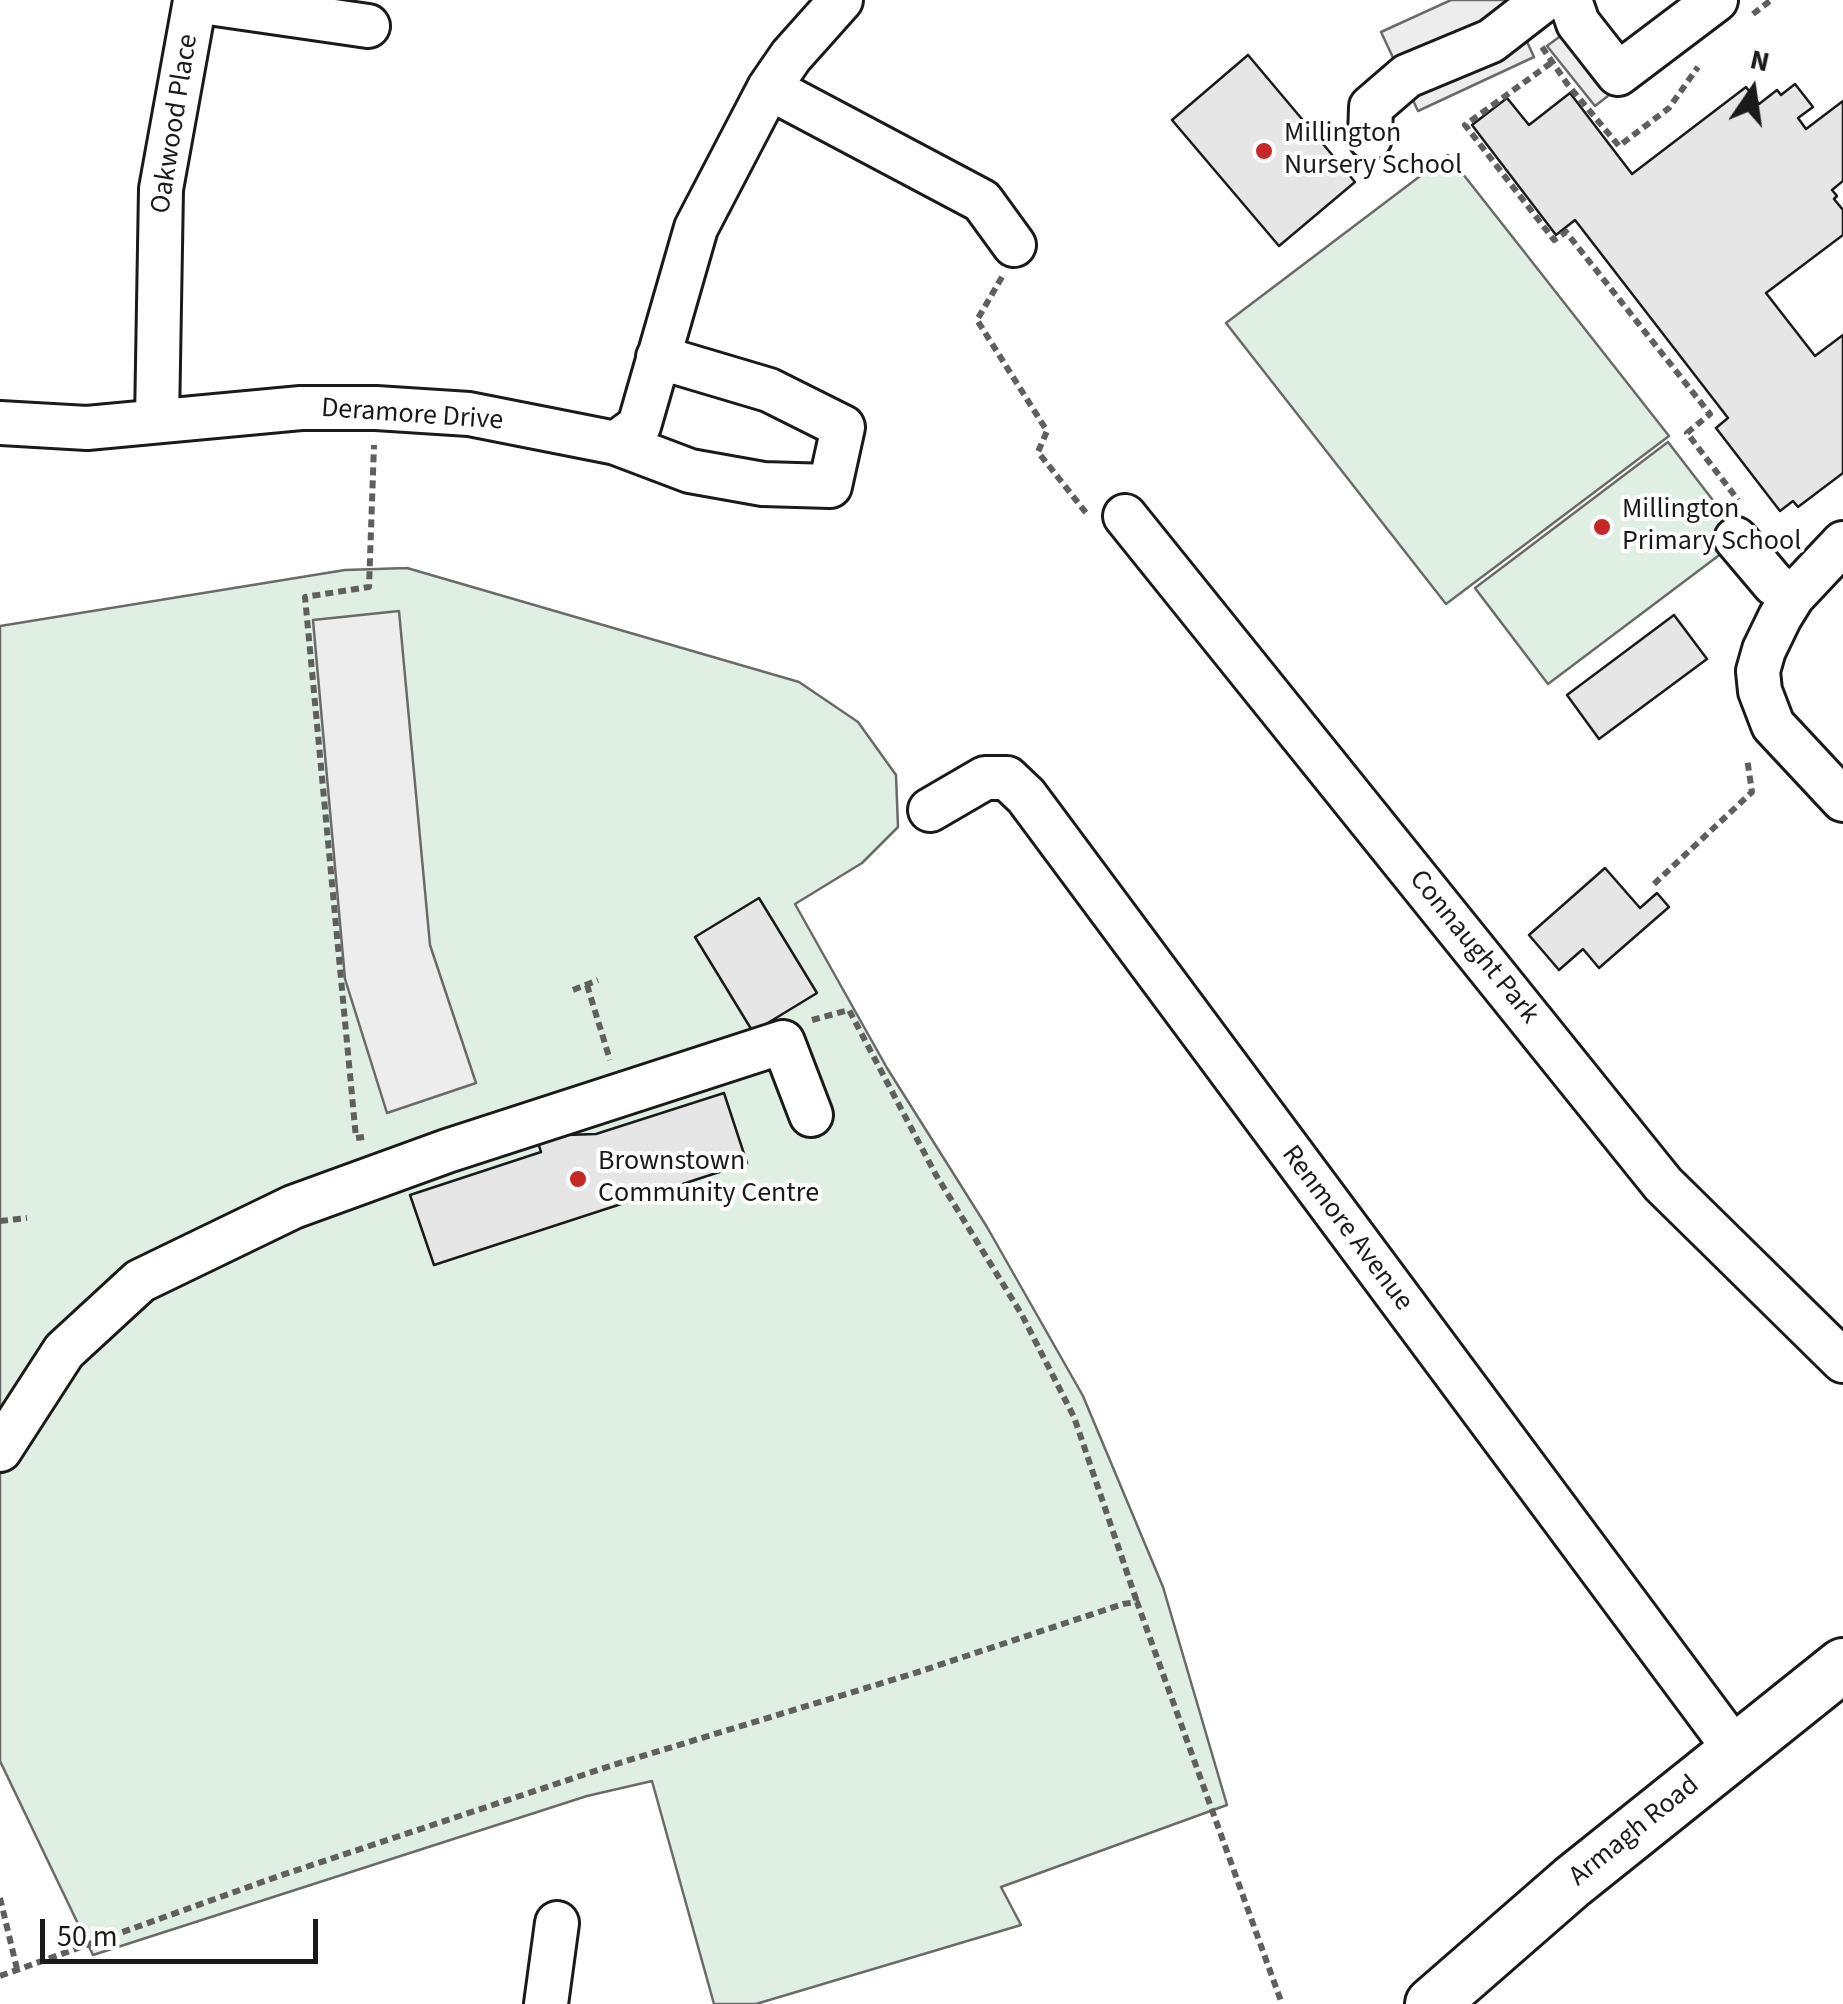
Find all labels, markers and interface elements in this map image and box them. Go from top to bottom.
street label: Oakwood Place [145,32,207,216]
text: N [1746,39,1773,82]
north arrow [1703,40,1803,140]
place label: Millington Nursery School [1284,118,1462,184]
marker: Millington Nursery School [1253,140,1275,162]
street label: Deramore Drive [320,393,504,439]
place label: Millington Primary School [1622,494,1801,560]
marker: Millington Primary School [1591,516,1613,538]
street label: Connaught Park [1401,864,1545,1032]
street label: Renmore Avenue [1273,1140,1419,1318]
place label: Brownstown Community Centre [598,1146,819,1212]
marker: Brownstown Community Centre [567,1168,589,1190]
street label: Armagh Road [1563,1769,1707,1895]
scale bar [45,1899,322,1961]
text: 50 m [57,1915,118,1958]

